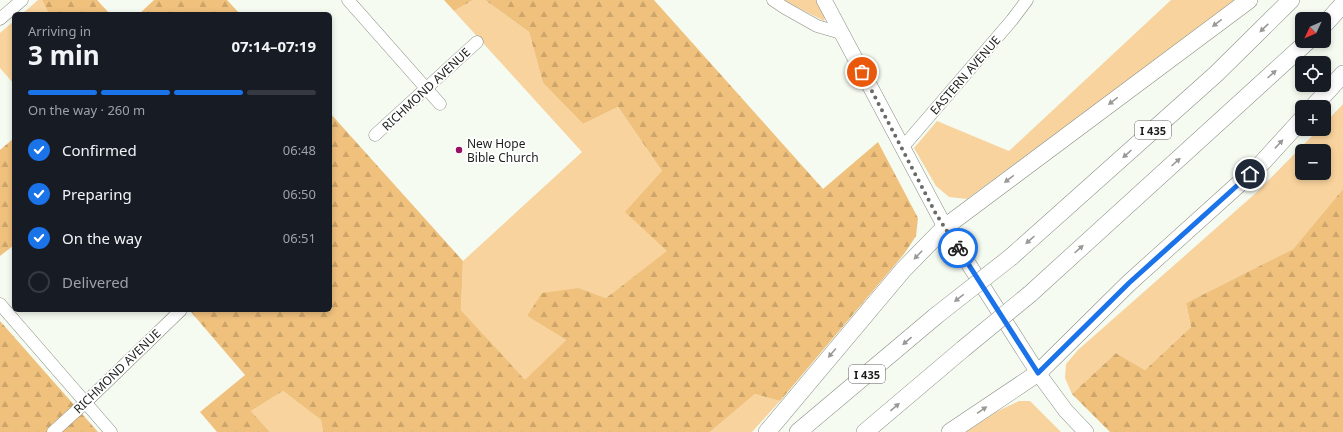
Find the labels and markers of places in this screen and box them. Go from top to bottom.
pin [845,55,879,89]
place label: New Hope Bible Church [467,135,539,166]
marker: New Hope Bible Church [454,145,464,155]
pin [1233,157,1267,191]

